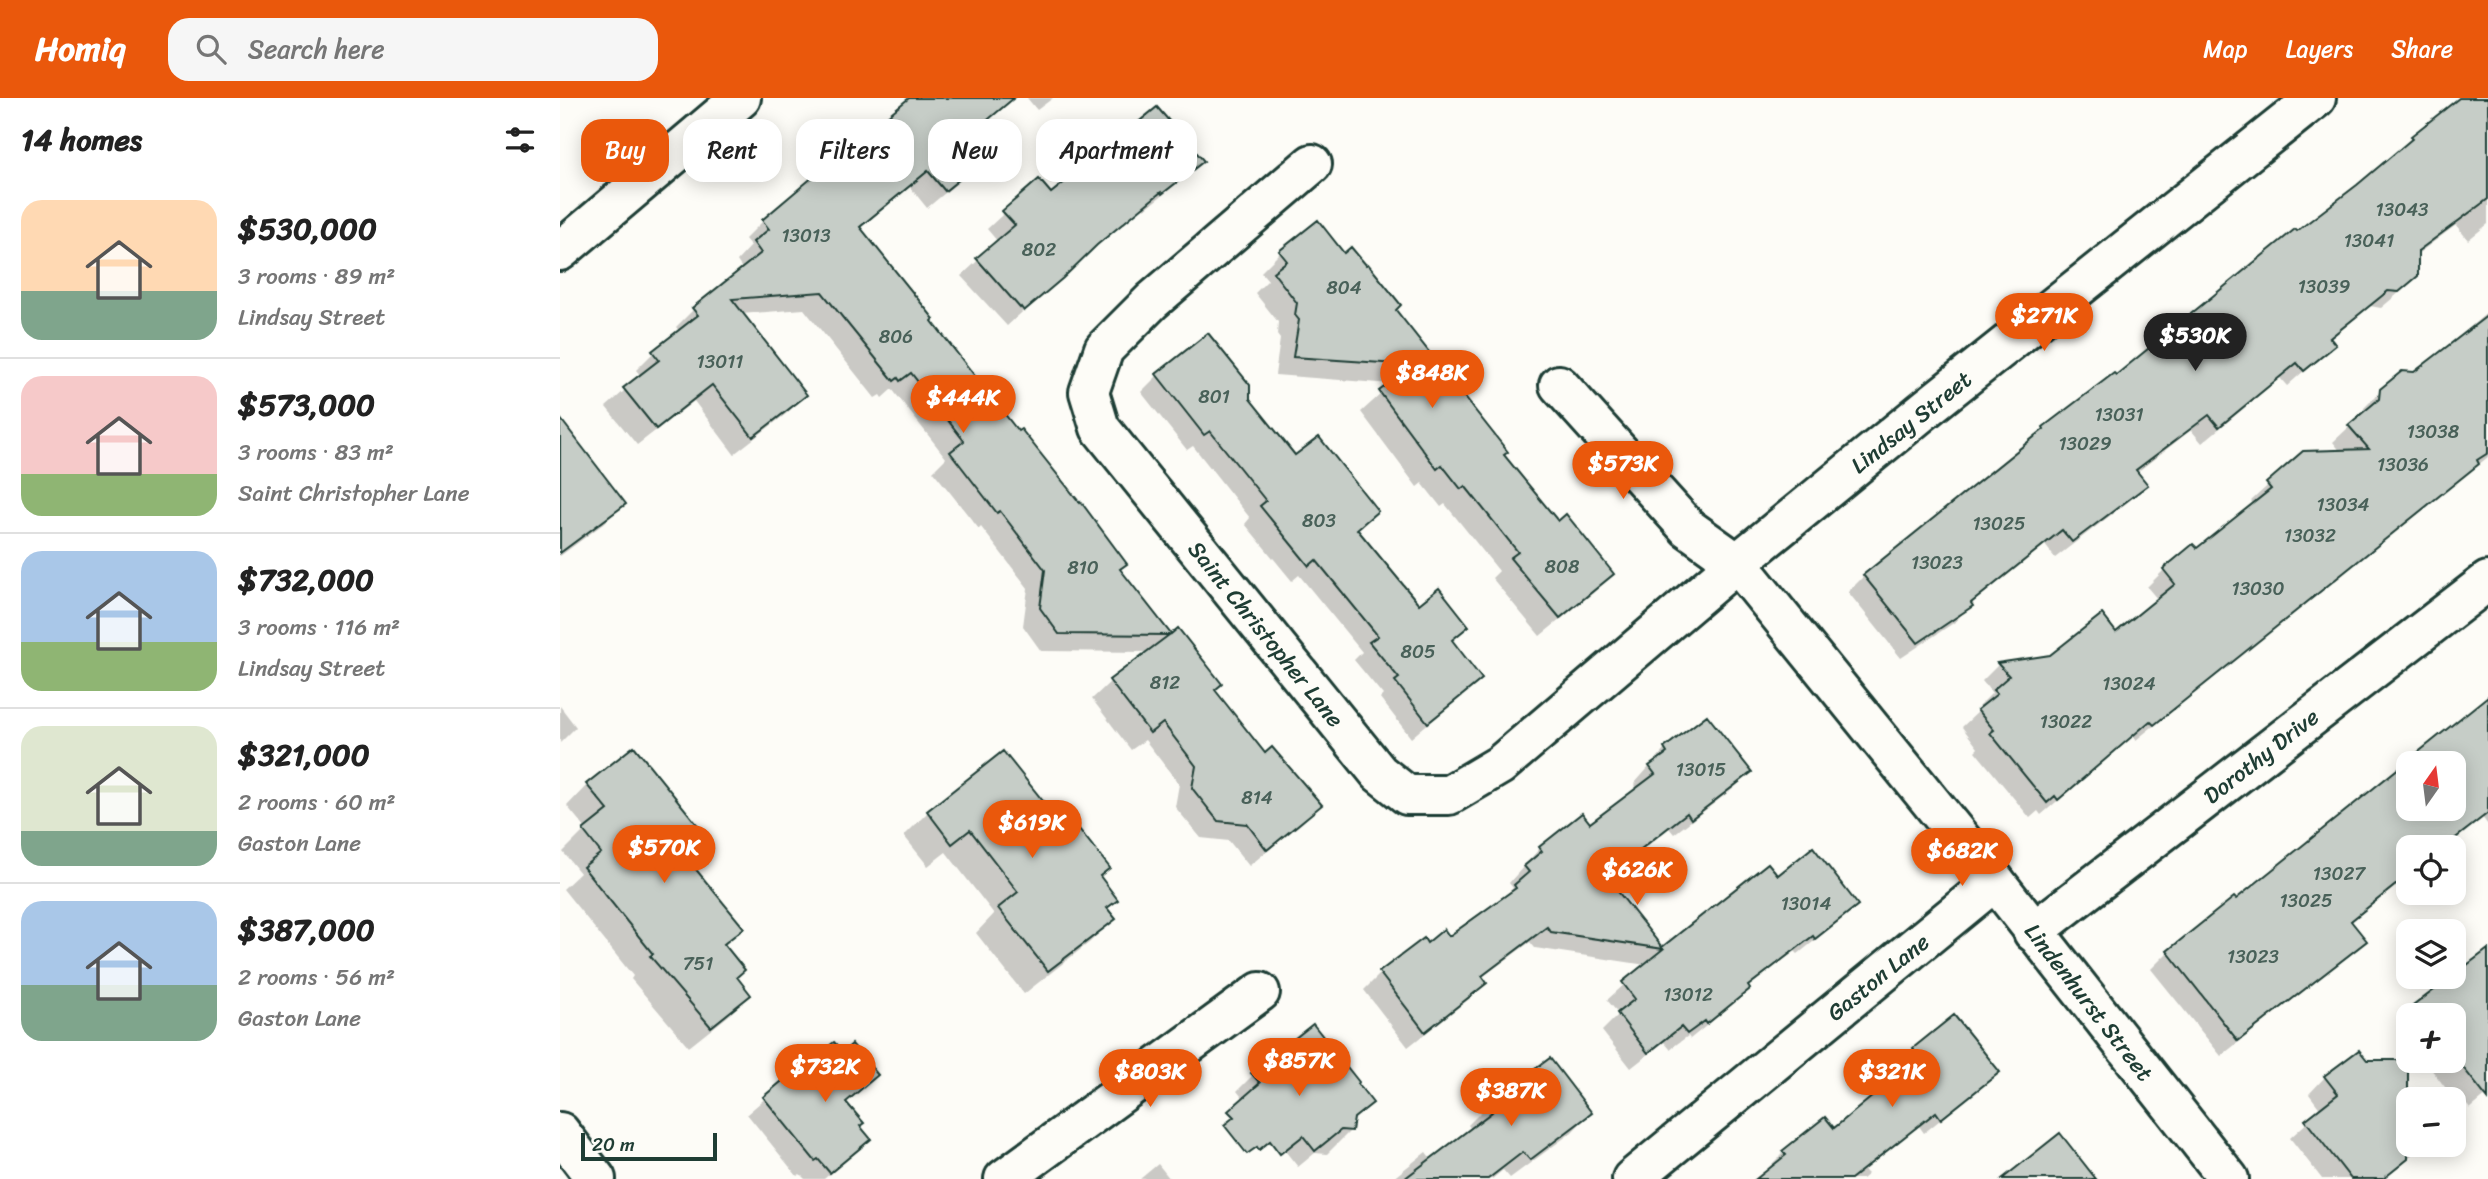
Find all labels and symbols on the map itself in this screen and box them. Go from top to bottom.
house number: 13043 [2376,193,2429,226]
house number: 13013 [781,219,831,252]
house number: 13041 [2344,224,2394,257]
house number: 802 [1022,233,1056,266]
house number: 13039 [2298,270,2350,303]
house number: 804 [1326,271,1362,304]
pin: $271K [1995,294,2093,353]
pin: $530K [2146,314,2244,373]
house number: 806 [879,320,913,353]
house number: 13011 [697,345,743,378]
pin: $848K [1383,350,1481,410]
street label: Lindsay Street [1841,360,1981,485]
pin: $444K [914,376,1012,435]
house number: 801 [1198,380,1230,413]
house number: 13031 [2094,398,2144,431]
house number: 13038 [2407,415,2460,448]
house number: 13029 [2058,427,2112,460]
pin: $573K [1574,442,1672,501]
house number: 13036 [2377,448,2429,481]
house number: 13034 [2317,488,2370,521]
house number: 803 [1302,504,1337,537]
house number: 13025 [1972,507,2026,540]
house number: 13032 [2284,519,2336,552]
street label: Saint Christopher Lane [1177,531,1355,737]
house number: 13023 [1911,546,1964,579]
house number: 808 [1545,550,1580,583]
house number: 810 [1067,551,1099,584]
house number: 13030 [2231,572,2285,605]
house number: 805 [1400,635,1436,668]
house number: 812 [1150,666,1180,699]
house number: 13024 [2102,667,2156,700]
street label: Dorothy Drive [2194,697,2329,815]
house number: 13022 [2040,705,2092,738]
north arrow [2396,751,2466,821]
house number: 13015 [1676,753,1727,786]
house number: 814 [1241,781,1273,814]
pin: $619K [983,800,1081,860]
pin: $570K [615,826,713,885]
pin: $682K [1913,828,2011,888]
pin: $626K [1588,848,1686,907]
house number: 13027 [2313,857,2366,890]
house number: 13025 [2279,884,2333,917]
house number: 13014 [1781,887,1831,920]
street label: Lindenhurst Street [2013,914,2164,1091]
street label: Gaston Lane [1818,923,1939,1032]
house number: 13023 [2227,940,2280,973]
house number: 751 [683,947,713,980]
house number: 13012 [1663,978,1713,1011]
pin: $857K [1250,1038,1348,1098]
pin: $732K [776,1044,874,1104]
pin: $803K [1101,1049,1199,1109]
pin: $321K [1843,1049,1941,1109]
pin: $387K [1462,1068,1560,1128]
scale bar [581,1130,718,1162]

